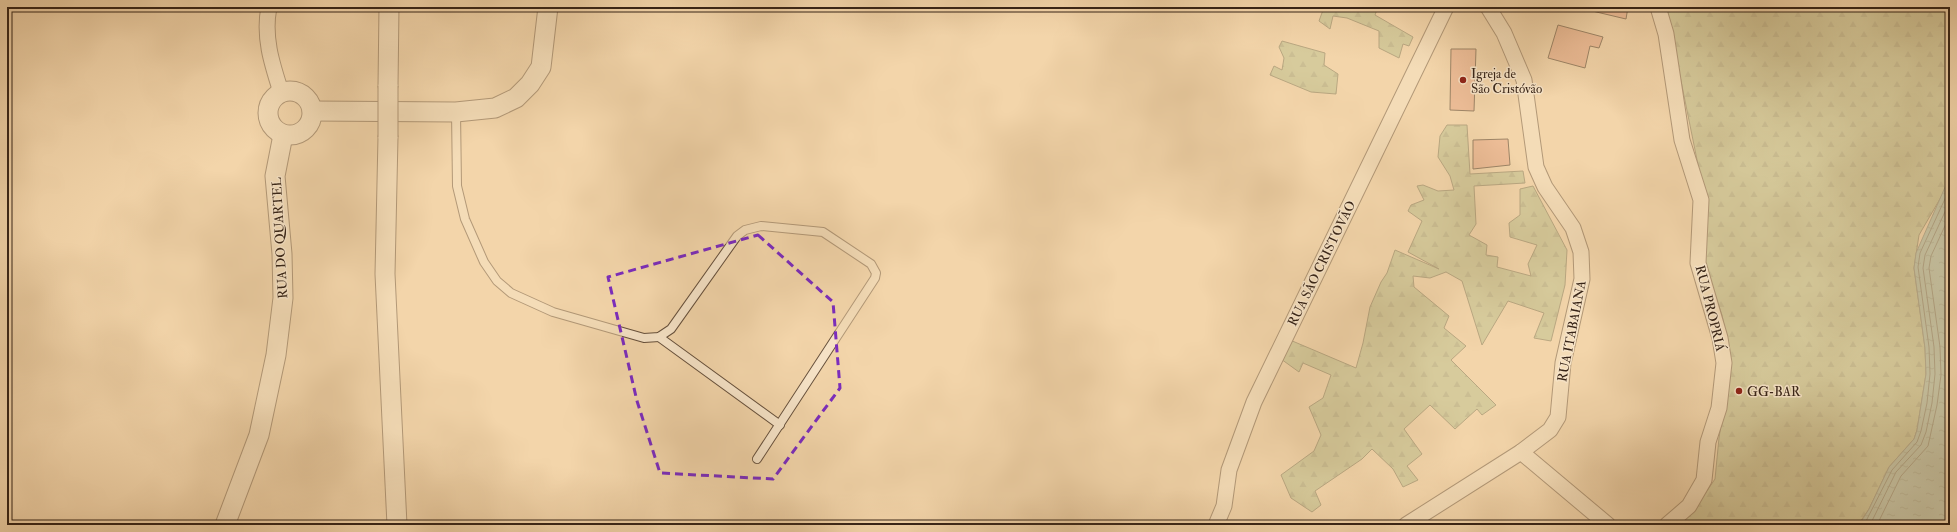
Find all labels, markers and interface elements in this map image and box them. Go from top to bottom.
place label: Igreja de São Cristóvão [1471,66,1542,97]
marker: Igreja de São Cristóvão [1458,75,1468,85]
street label: RUA DO QUARTEL [269,176,291,299]
street label: RUA SÃO CRISTOVÃO [1284,198,1359,329]
street label: RUA PROPRIÁ [1692,263,1730,354]
street label: RUA ITABAIANA [1554,278,1590,383]
place label: GG-BAR [1747,384,1801,400]
marker: GG-BAR [1734,386,1744,396]

